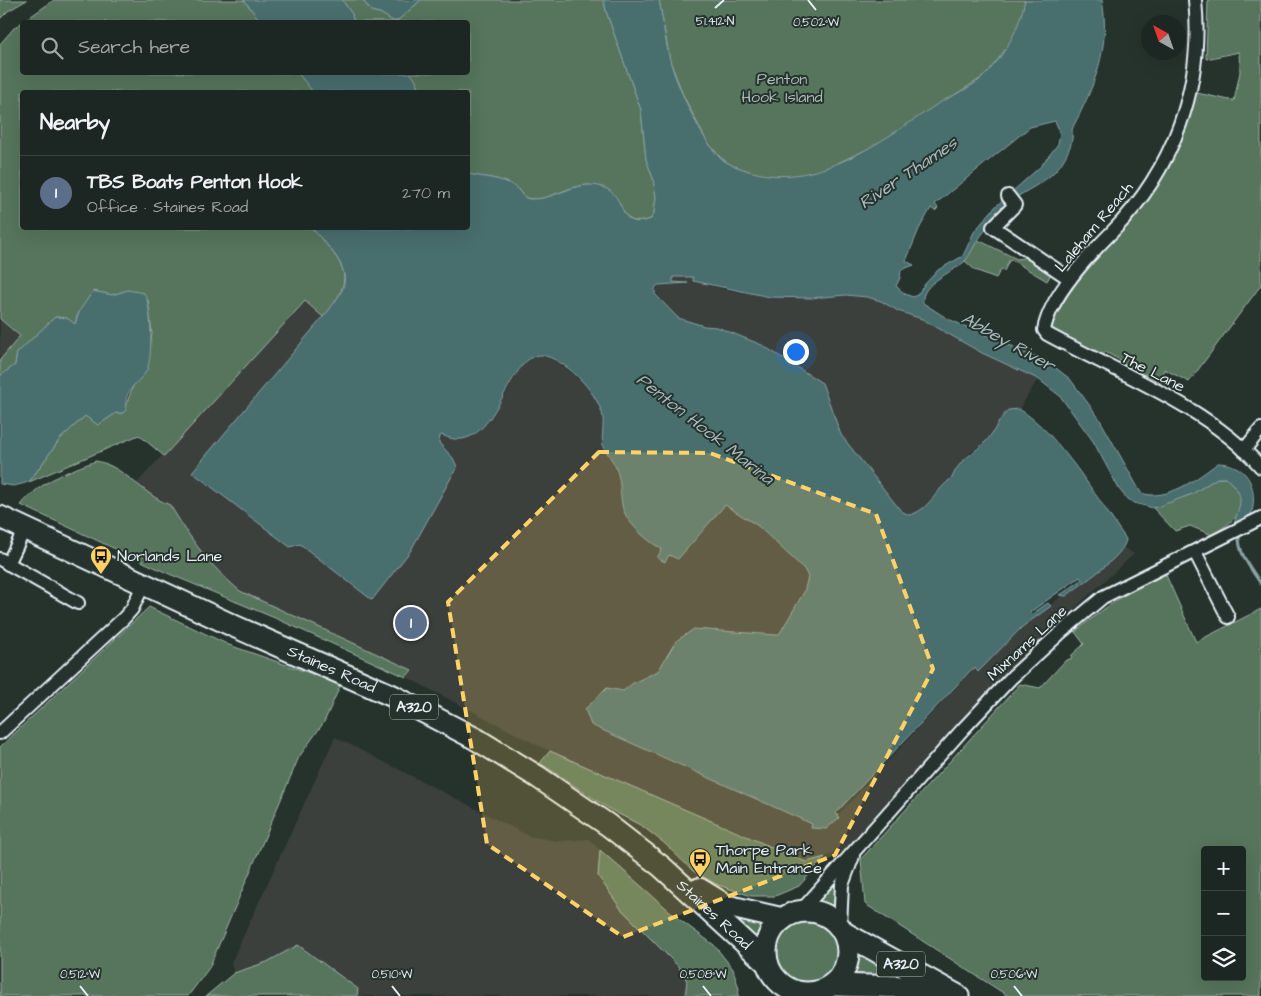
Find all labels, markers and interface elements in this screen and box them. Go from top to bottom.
text: 51.412°N [696,13,735,30]
text: 0.502°W [793,14,840,31]
north arrow [1141,15,1186,60]
search box [20,20,470,75]
icon: search [38,34,66,62]
text: Search here [78,34,190,61]
park label: Penton Hook Island [741,68,823,108]
text: Nearby [40,108,110,137]
water label: River Thames [854,130,963,215]
text: TBS Boats Penton Hook [87,169,303,196]
street label: Laleham Reach [1050,177,1138,277]
text: 1 [55,182,57,204]
text: 270 m [402,182,450,204]
text: Office · Staines Road [87,196,248,218]
water label: Abbey River [956,306,1061,380]
your location [783,339,809,365]
street label: The Lane [1117,347,1189,398]
water label: Penton Hook Marina [631,367,780,491]
bus stop icon: Norlands Lane [89,544,113,575]
place label: Norlands Lane [117,545,222,567]
street label: Mixnams Lane [982,600,1072,686]
pin: 1 [395,604,427,642]
street label: Staines Road [284,640,380,698]
road number: A320 [390,694,438,720]
place label: Thorpe Park Main Entrance [716,839,822,879]
map controls [1201,846,1246,981]
button: + [1201,846,1246,891]
bus stop icon: Thorpe Park Main Entrance [688,847,712,878]
street label: Staines Road [672,874,757,955]
button: − [1201,891,1246,936]
button: layers [1201,936,1246,981]
road number: A320 [877,952,925,976]
text: 0.512°W [60,966,101,983]
text: 0.510°W [372,966,413,983]
text: 0.508°W [679,966,727,983]
text: 0.506°W [991,966,1038,983]

